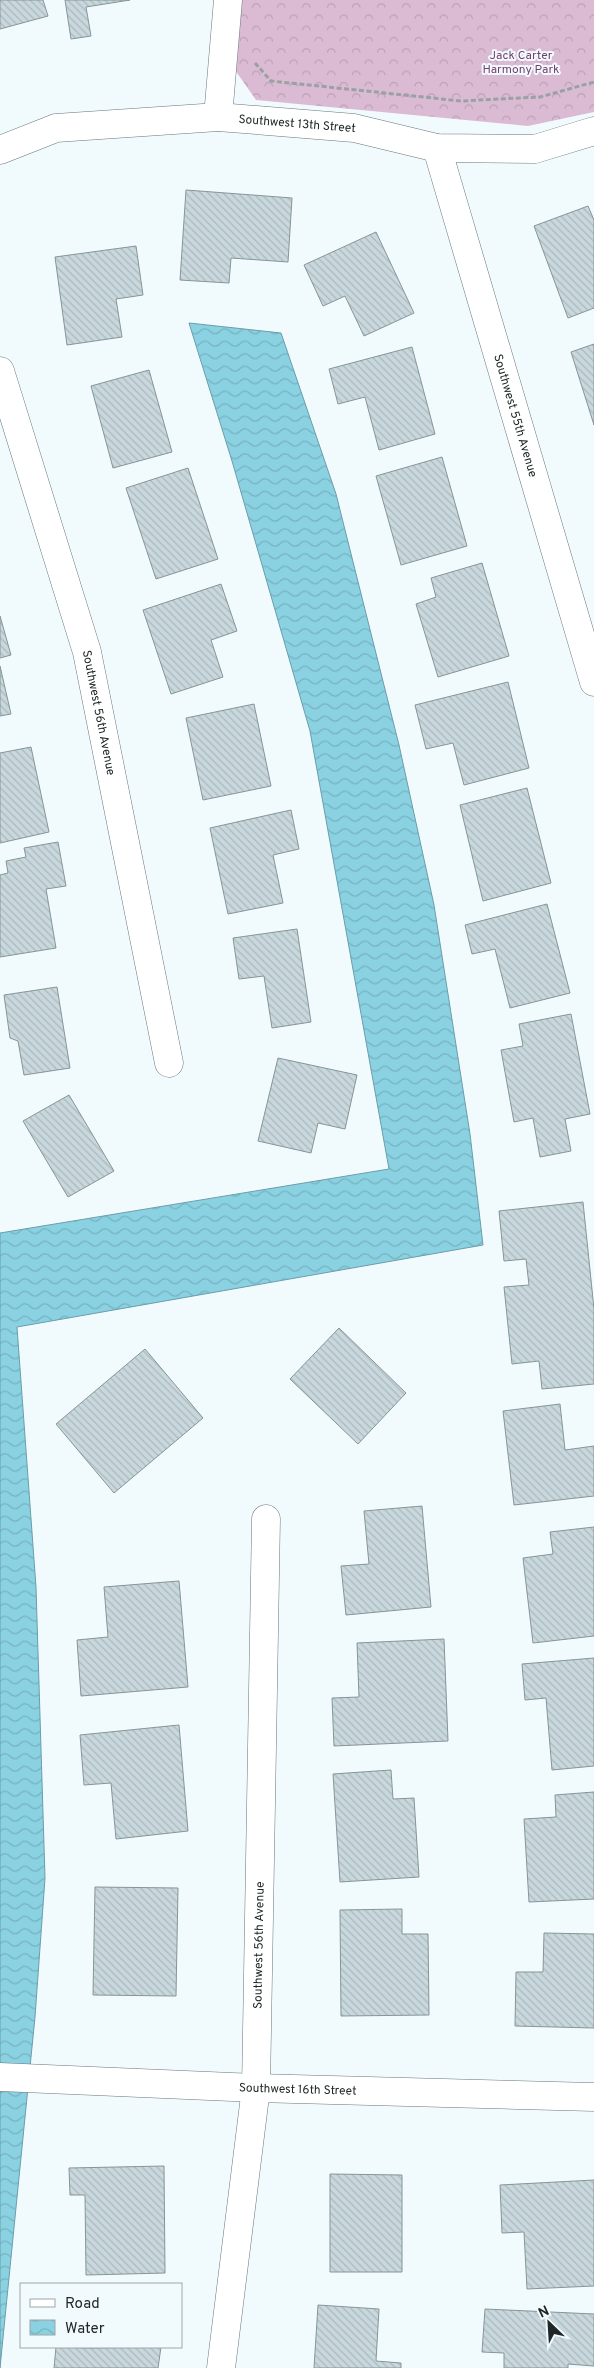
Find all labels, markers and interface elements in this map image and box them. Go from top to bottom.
park label: Jack Carter Harmony Park [483,48,559,78]
street label: Southwest 13th Street [238,112,356,137]
street label: Southwest 55th Avenue [489,352,540,479]
street label: Southwest 56th Avenue [78,649,118,777]
street label: Southwest 56th Avenue [250,1881,269,2009]
street label: Southwest 16th Street [239,2080,357,2100]
legend [20,2283,182,2348]
text: Road [65,2295,100,2314]
north arrow [524,2298,574,2348]
text: N [536,2303,552,2322]
text: Water [65,2320,105,2339]

